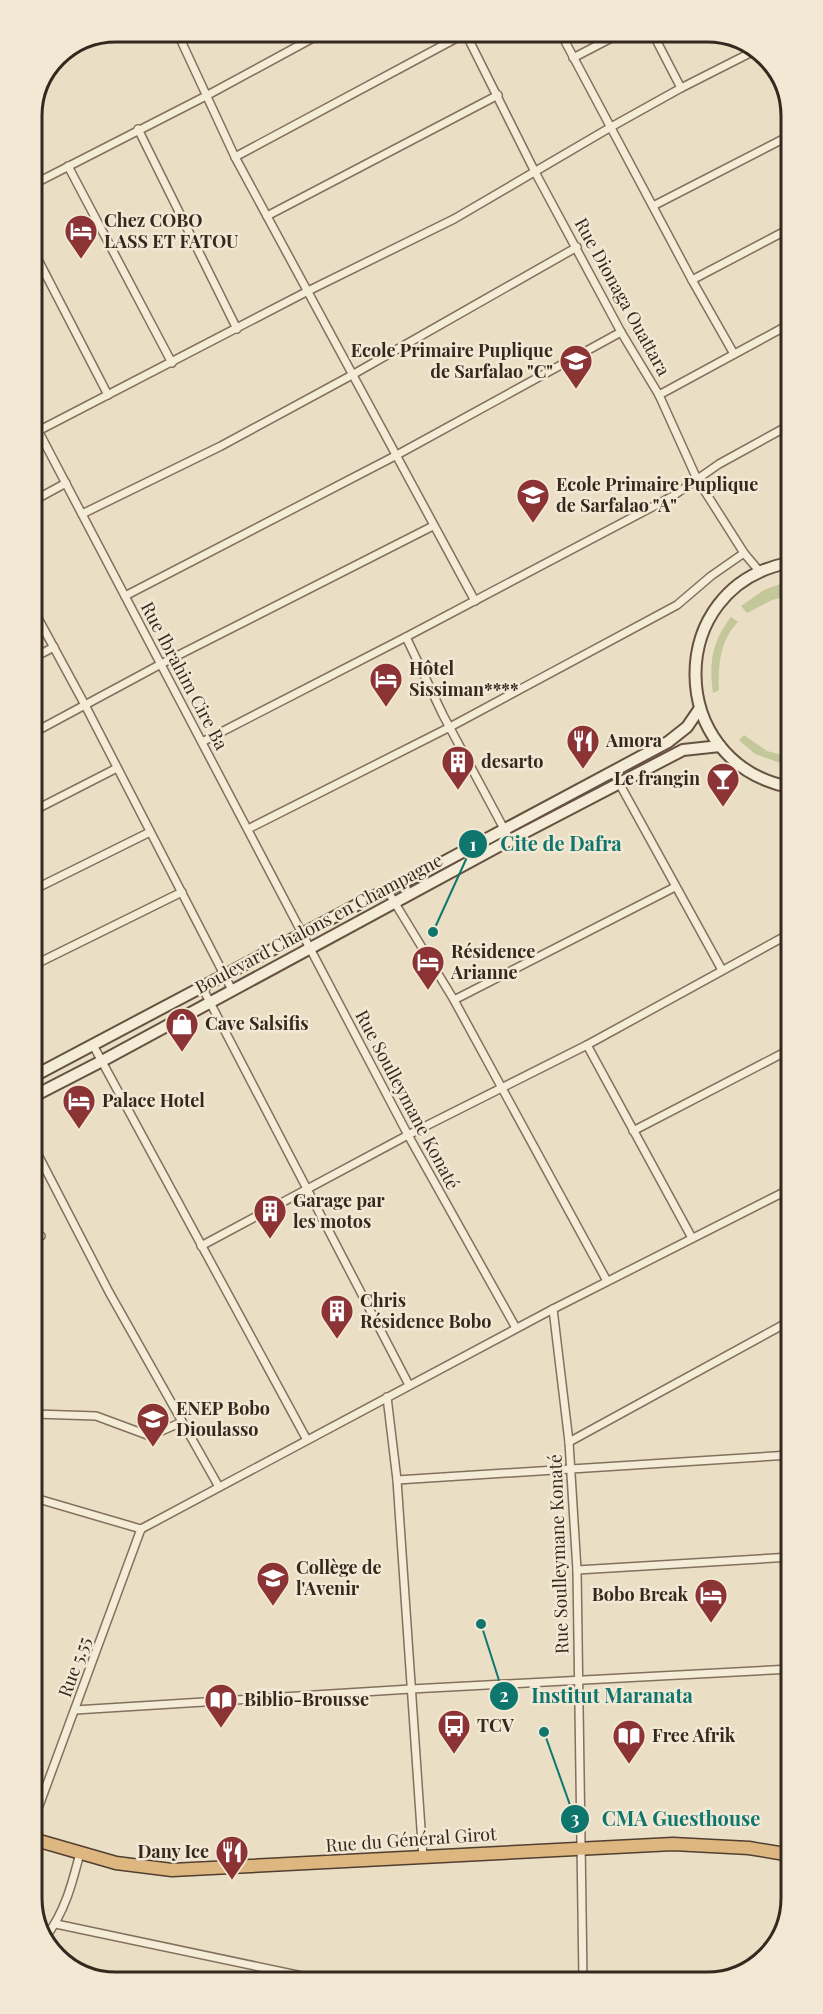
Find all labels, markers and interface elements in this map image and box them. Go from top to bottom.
place label: Chez COBO LASS ET FATOU [104,208,239,253]
hotel icon: Chez COBO LASS ET FATOU [63,213,99,260]
street label: Rue Dionaga Ouattara [570,213,676,380]
place label: Ecole Primaire Puplique de Sarfalao "C" [351,338,553,383]
school or university icon: Ecole Primaire Puplique de Sarfalao "C" [558,343,594,390]
place label: Ecole Primaire Puplique de Sarfalao "A" [556,472,758,517]
school or university icon: Ecole Primaire Puplique de Sarfalao "A" [515,477,551,524]
street label: Rue Ibrahim Cire Ba [136,597,234,754]
place label: Hôtel Sissiman**** [409,656,519,701]
hotel icon: Hôtel Sissiman**** [368,661,404,708]
restaurant icon: Amora [565,723,601,770]
place label: Amora [605,728,663,752]
building icon: desarto [440,744,476,791]
place label: desarto [481,749,543,773]
bar icon: Le frangin [705,761,741,808]
place label: Le frangin [614,766,700,790]
callout: Cite de Dafra [458,825,634,863]
text: Cite de Dafra [500,829,622,856]
text: 1 [470,832,477,856]
street label: Boulevard Chalons en Champagne [191,848,446,999]
place label: Résidence Arianne [450,939,535,984]
hotel icon: Résidence Arianne [410,944,446,991]
shop icon: Cave Salsifis [164,1006,200,1053]
street label: Rue Soulleymane Konaté [350,1006,465,1193]
place label: Cave Salsifis [205,1011,309,1035]
hotel icon: Palace Hotel [61,1083,97,1130]
place label: Palace Hotel [102,1088,205,1112]
place label: Garage par les motos [293,1188,385,1233]
building icon: Garage par les motos [252,1193,288,1240]
place label: Chris Résidence Bobo [360,1288,491,1333]
building icon: Chris Résidence Bobo [319,1293,355,1340]
place label: ENEP Bobo Dioulasso [176,1396,270,1441]
school or university icon: ENEP Bobo Dioulasso [135,1401,171,1448]
street label: Rue Soulleymane Konaté [543,1454,573,1654]
place label: Collège de l'Avenir [296,1555,382,1600]
school or university icon: Collège de l'Avenir [255,1560,291,1607]
hotel icon: Bobo Break [693,1577,729,1624]
place label: Bobo Break [592,1582,688,1606]
street label: Rue 5.55 [52,1633,96,1700]
callout: Institut Maranata [489,1677,705,1715]
text: Institut Maranata [531,1681,693,1708]
library icon: Biblio-Brousse [203,1682,239,1729]
text: 2 [499,1683,509,1707]
place label: Biblio-Brousse [244,1687,369,1711]
bus stop icon: TCV [436,1708,472,1755]
place label: TCV [477,1713,515,1737]
library icon: Free Afrik [611,1718,647,1765]
place label: Free Afrik [652,1723,736,1747]
callout: CMA Guesthouse [560,1800,773,1838]
text: CMA Guesthouse [602,1804,760,1831]
text: 3 [571,1806,580,1830]
street label: Rue du Général Girot [325,1821,498,1857]
restaurant icon: Dany Ice [214,1834,250,1881]
place label: Dany Ice [138,1839,209,1863]

